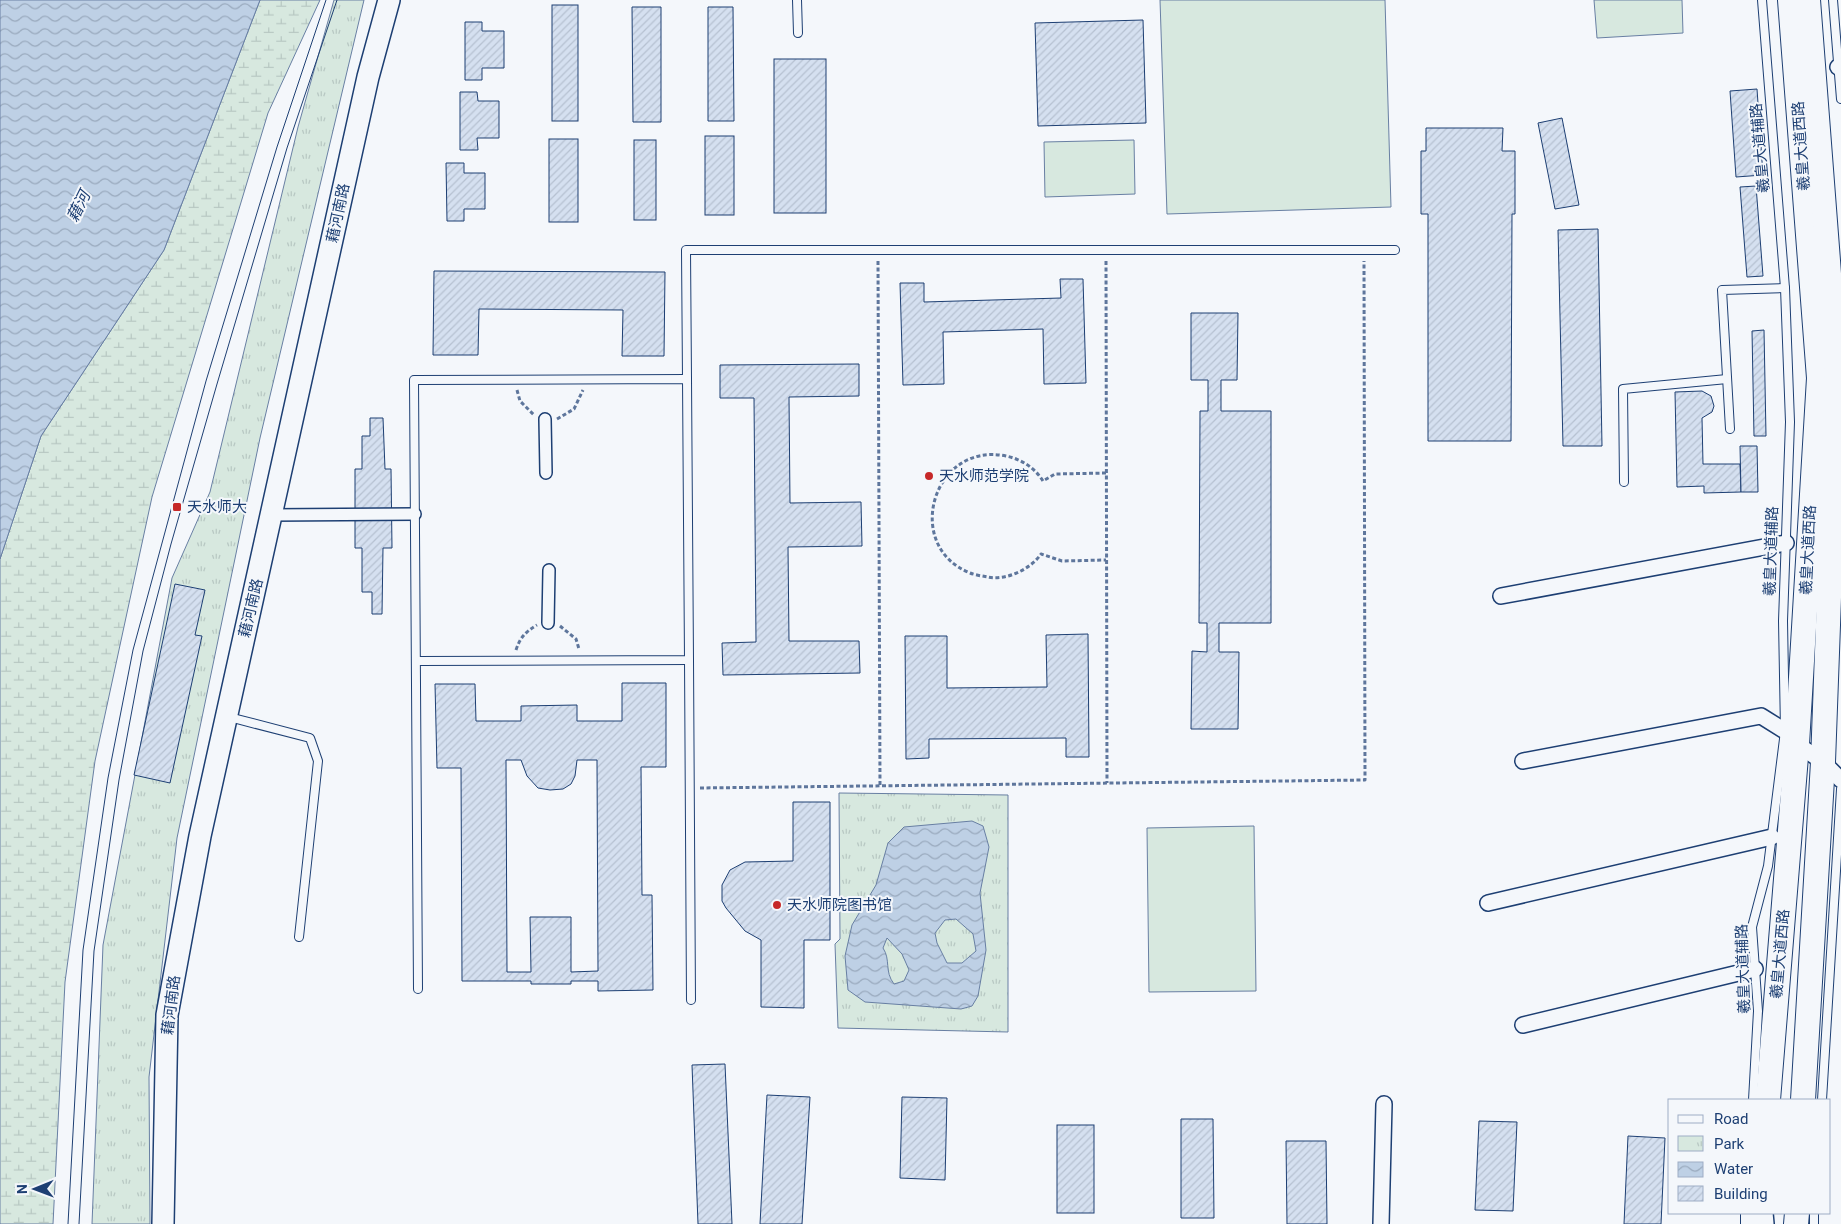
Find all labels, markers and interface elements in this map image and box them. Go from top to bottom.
street label: 羲皇大道西路 [1789,100,1813,192]
street label: 羲皇大道辅路 [1747,102,1773,194]
street label: 藉河南路 [323,182,353,244]
water label: 藉河 [63,185,95,225]
place label: 天水师范学院 [939,467,1029,485]
marker: 天水师范学院 [923,470,935,482]
place label: 天水师大 [187,498,247,516]
marker: 天水师大 [171,501,183,513]
street label: 羲皇大道西路 [1797,505,1819,595]
street label: 羲皇大道辅路 [1760,506,1782,596]
street label: 藉河南路 [235,577,267,639]
place label: 天水师院图书馆 [787,896,892,914]
marker: 天水师院图书馆 [771,899,783,911]
street label: 羲皇大道西路 [1767,908,1793,1000]
street label: 羲皇大道辅路 [1732,924,1754,1014]
street label: 藉河南路 [158,974,184,1036]
legend [1668,1099,1831,1214]
text: Road [1714,1110,1748,1128]
text: Park [1714,1135,1745,1153]
text: Water [1714,1160,1753,1178]
north arrow [10,1164,60,1214]
text: N [14,1184,30,1194]
text: Building [1714,1185,1768,1203]

